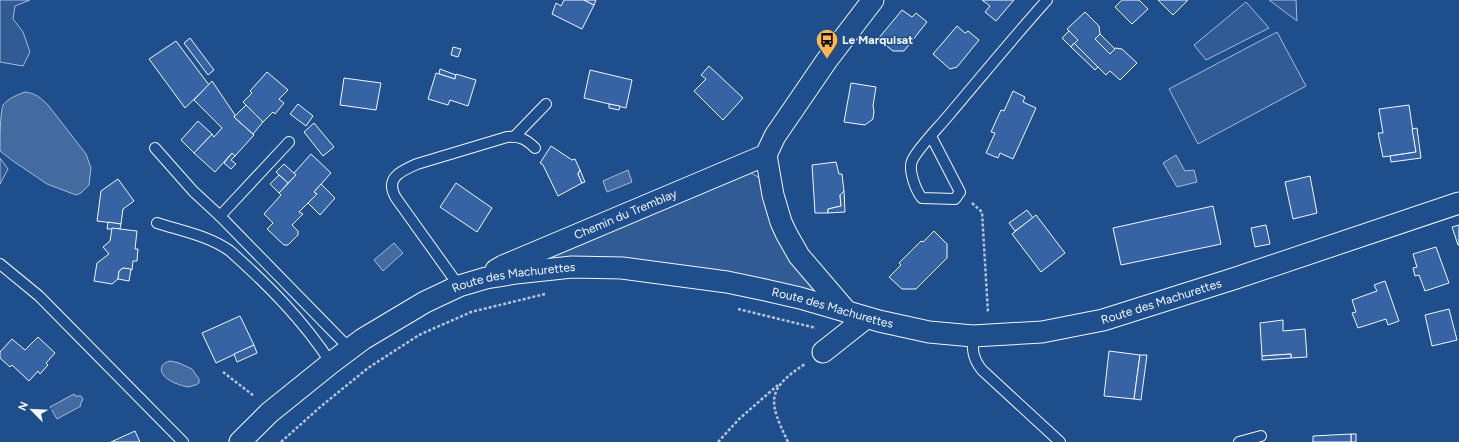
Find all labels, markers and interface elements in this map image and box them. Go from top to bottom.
bus stop icon: Le Marquisat [814,27,840,60]
place label: Le Marquisat [842,33,913,47]
street label: Chemin du Tremblay [572,186,680,242]
street label: Route des Machurettes [450,260,576,295]
street label: Route des Machurettes [1099,276,1224,327]
street label: Route des Machurettes [770,285,895,331]
north arrow [12,390,52,430]
text: N [16,400,31,413]

